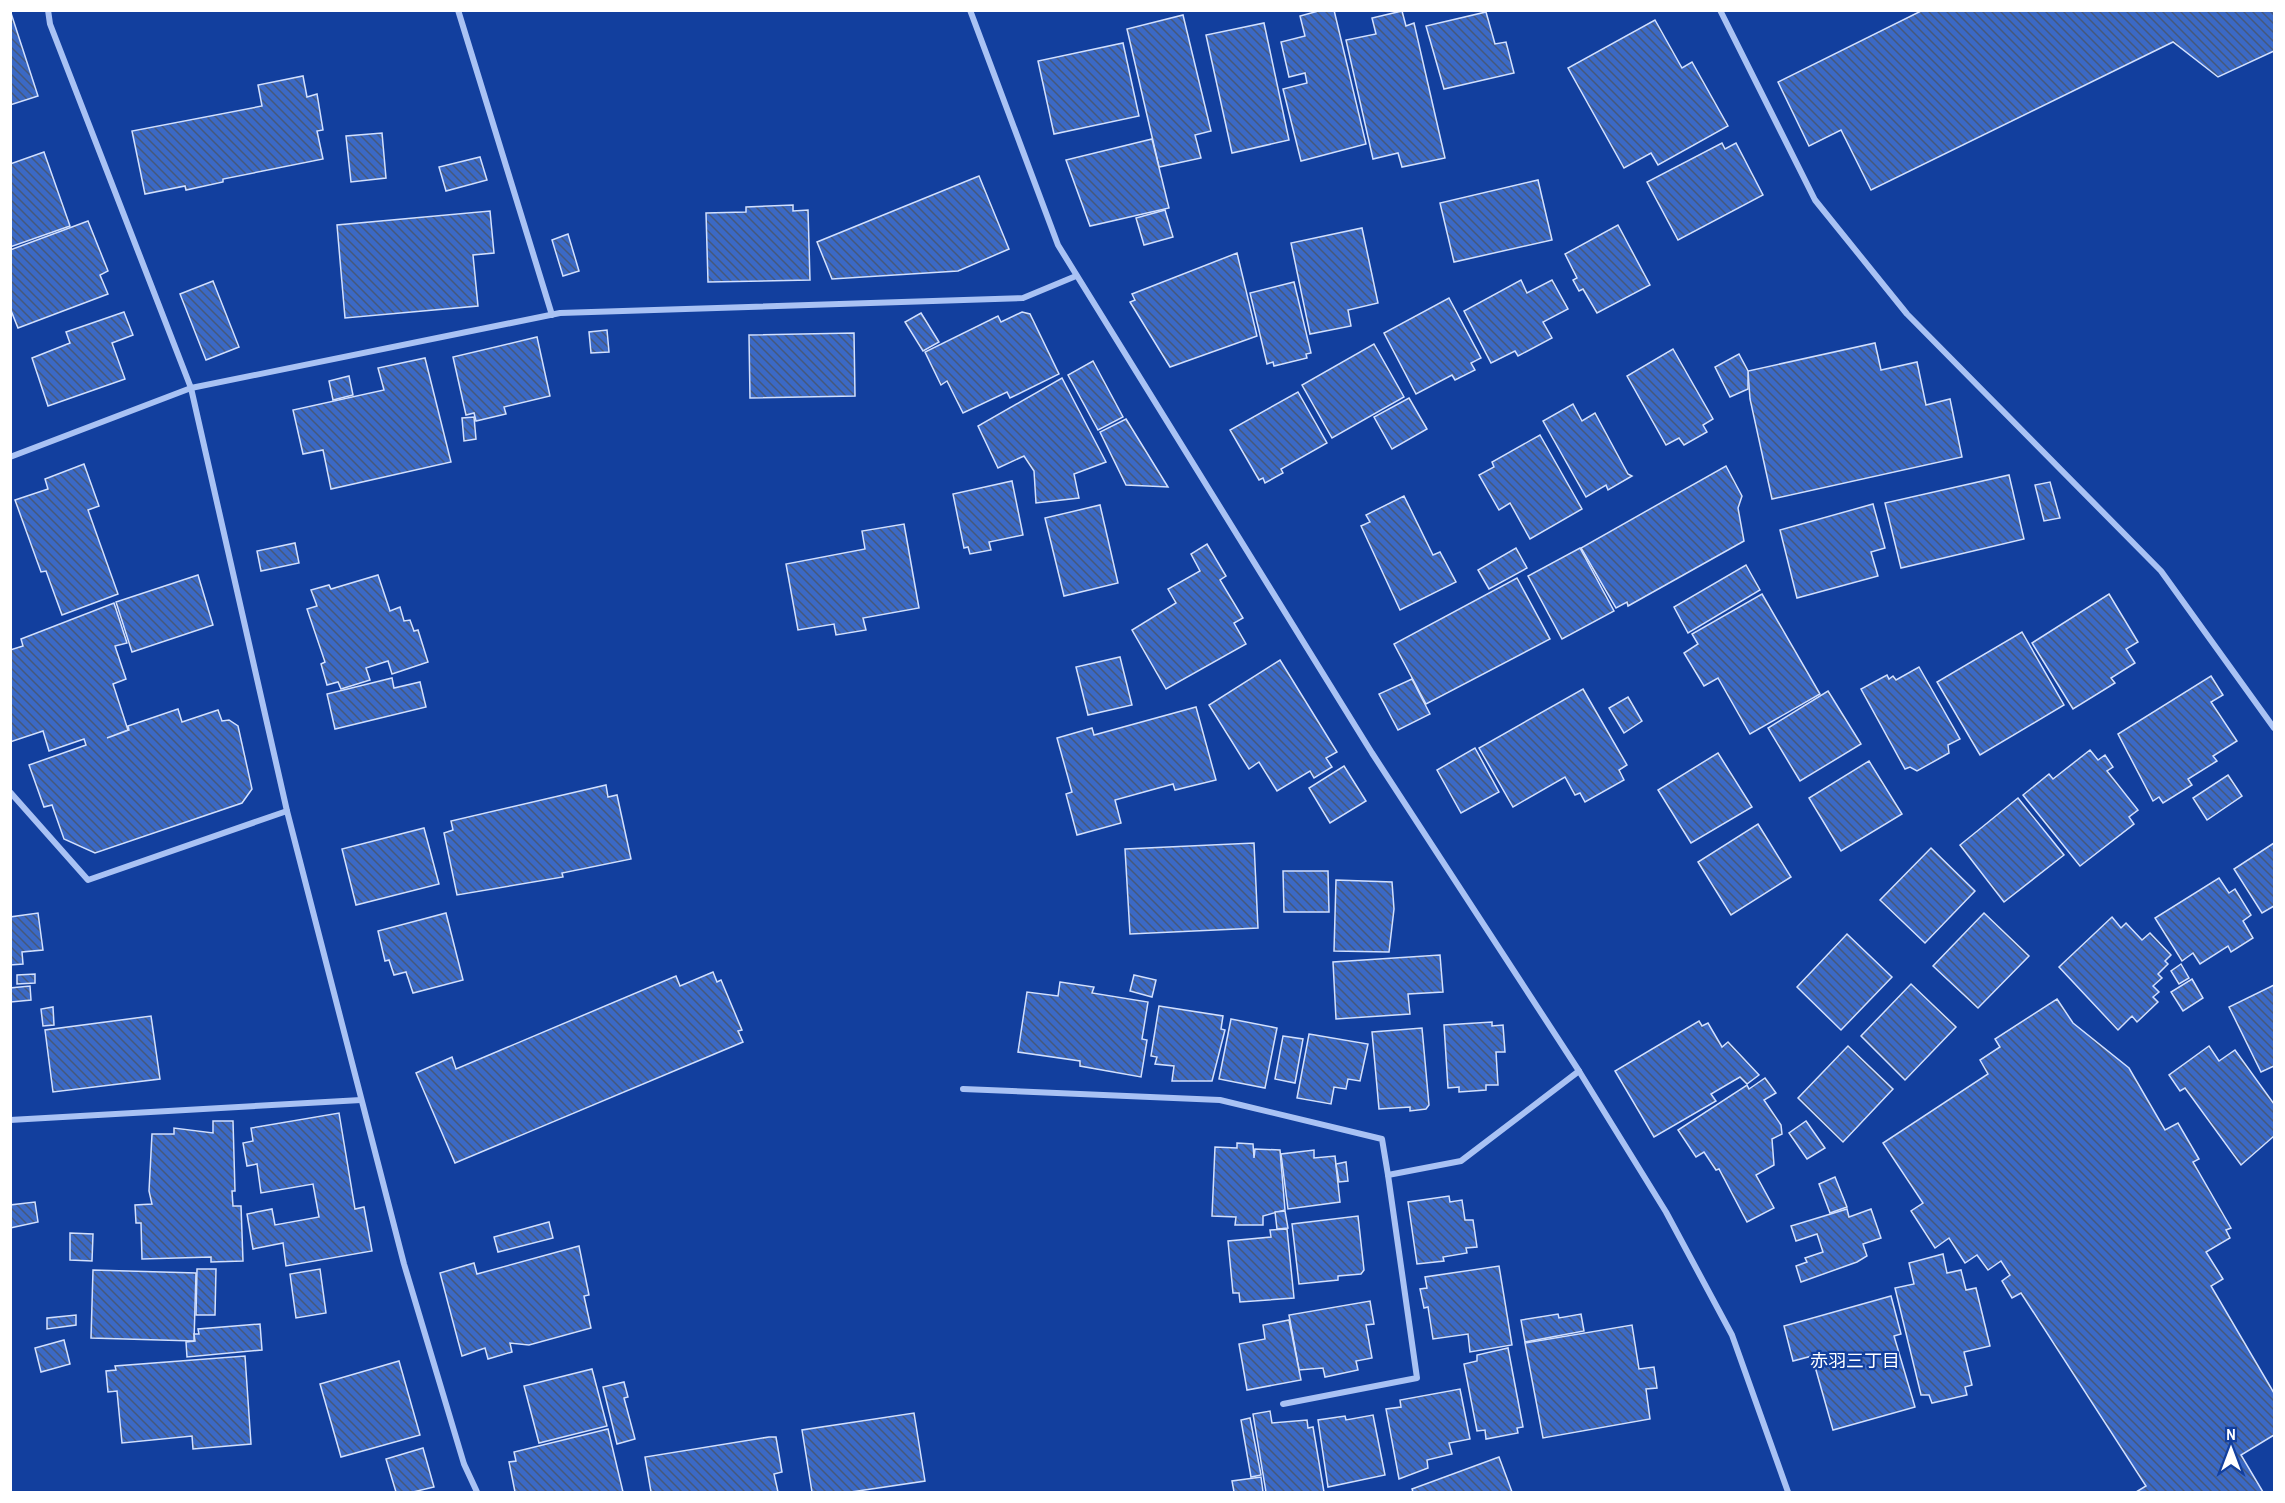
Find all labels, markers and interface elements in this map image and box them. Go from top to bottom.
district label: 赤羽三丁目 [1810,1348,1900,1373]
north arrow [2201,1419,2261,1479]
text: N [2226,1423,2236,1445]

